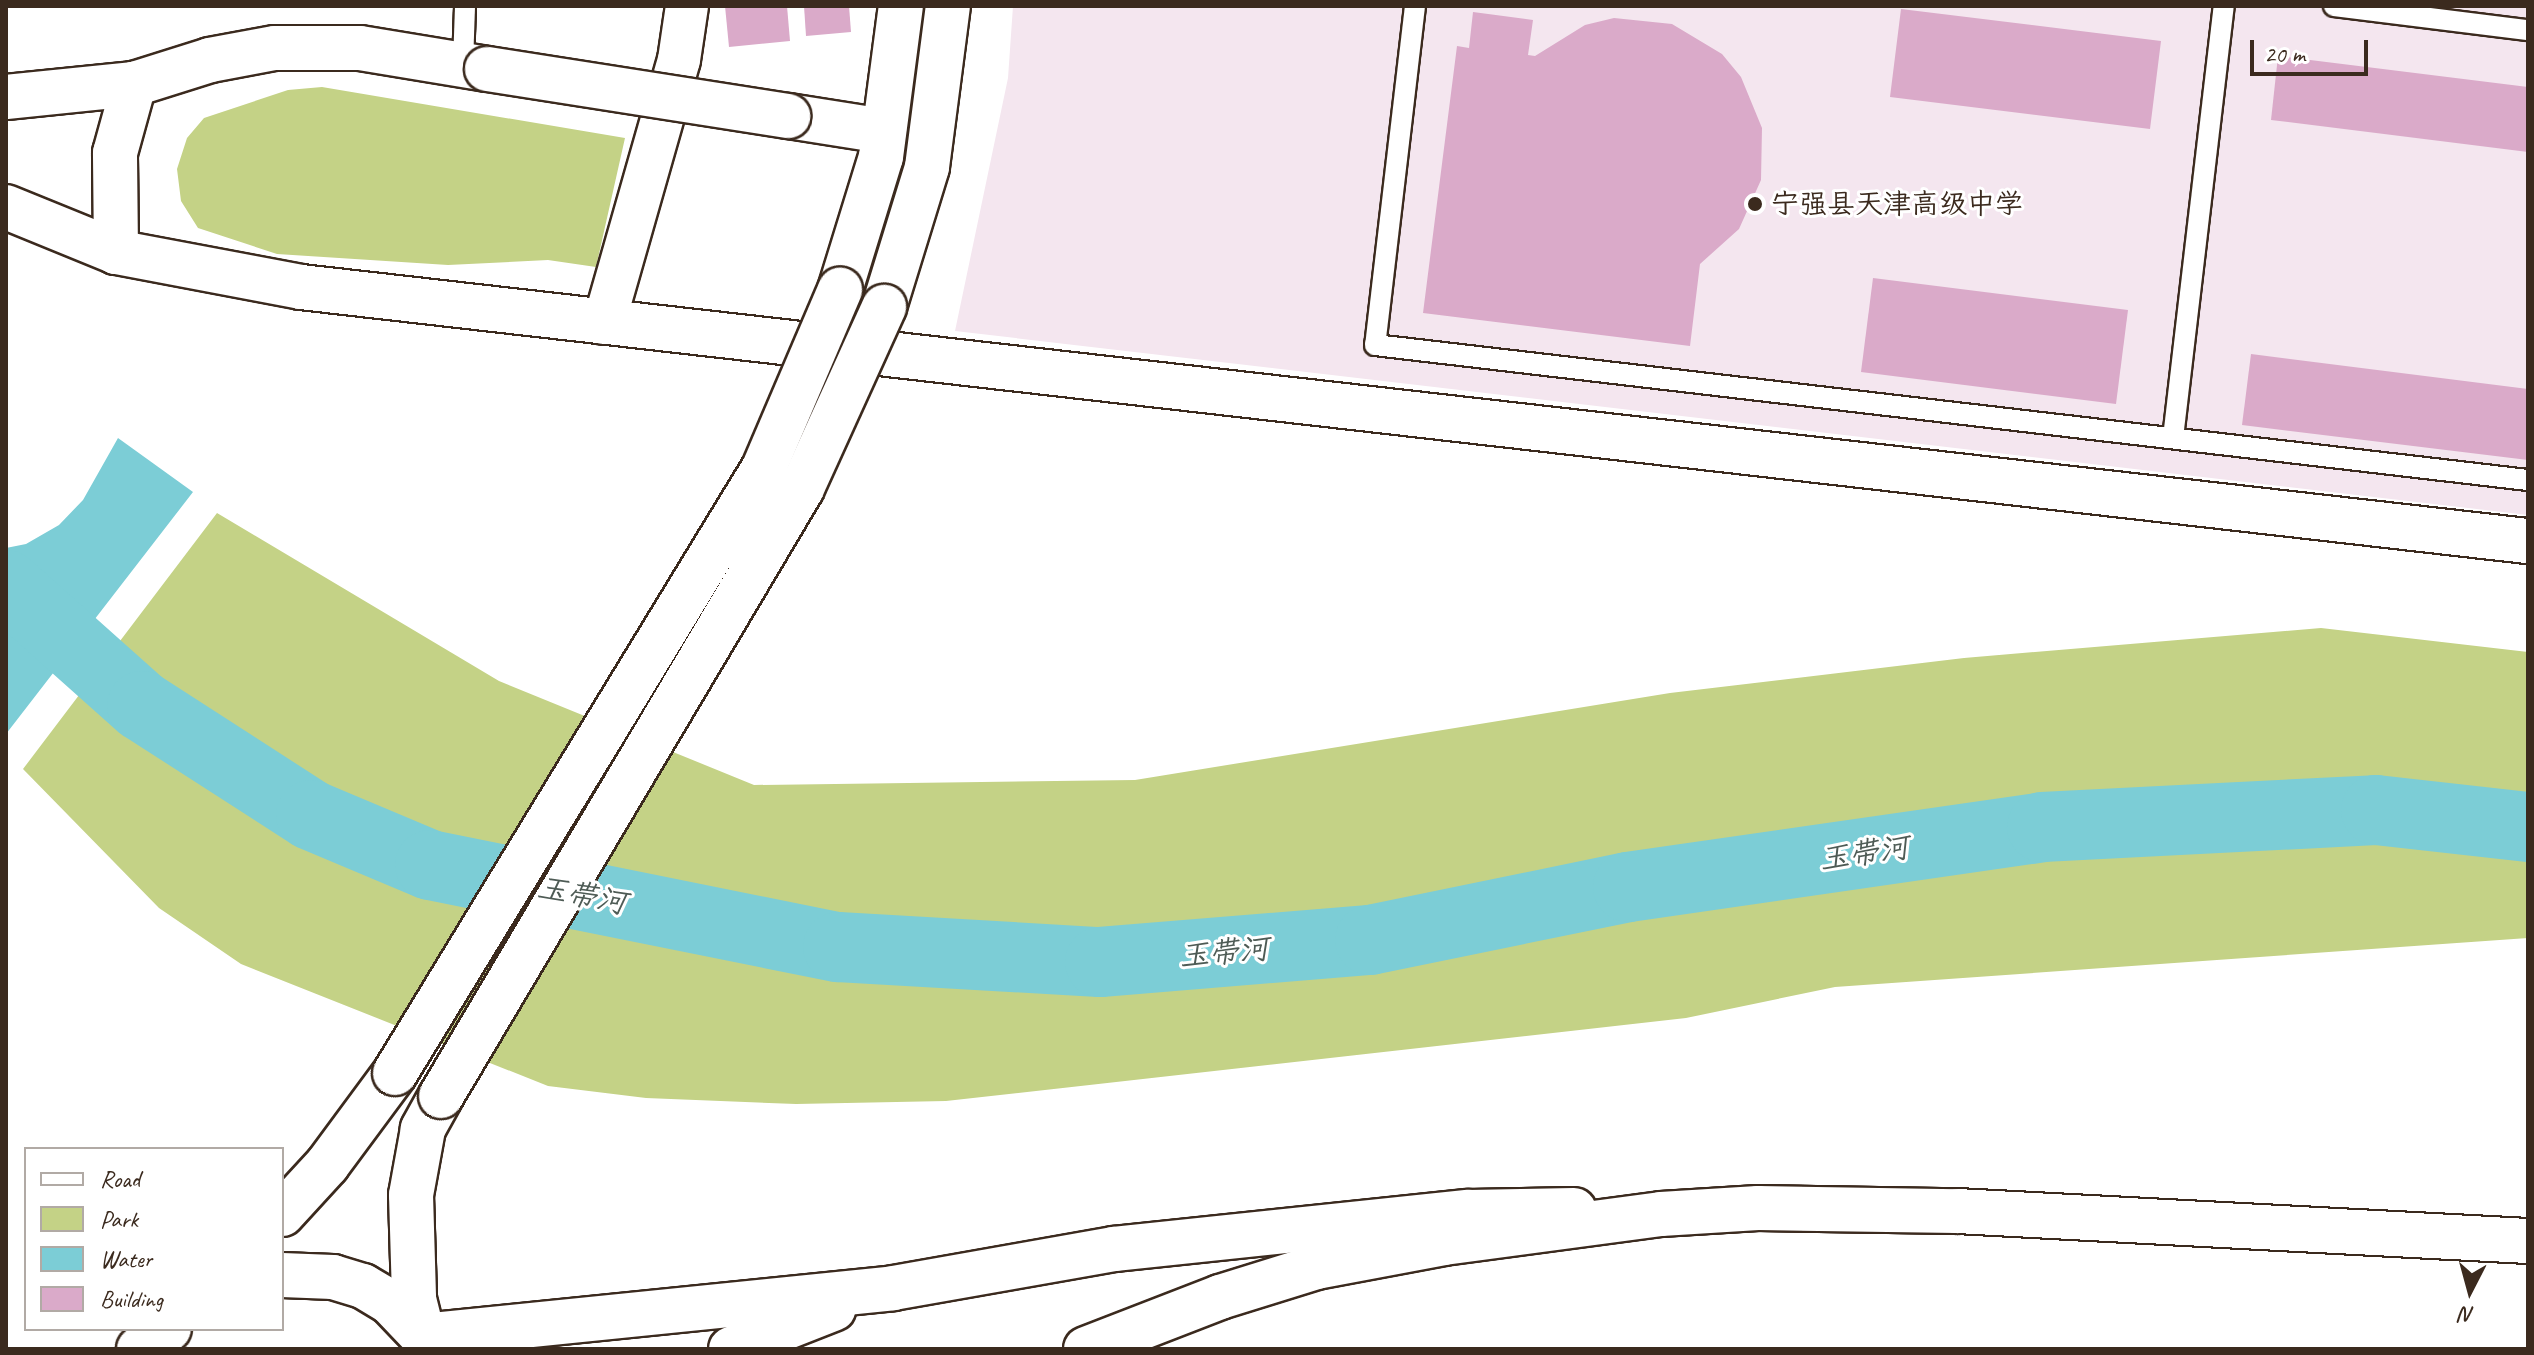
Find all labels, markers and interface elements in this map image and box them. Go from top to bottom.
scale bar [2254,24,2372,74]
text: 20 m [2264,39,2305,69]
place label: 宁强县天津高级中学 [1771,187,2023,221]
marker: 宁强县天津高级中学 [1746,195,1764,213]
water label: 玉带河 [1817,829,1911,877]
water label: 玉带河 [534,869,630,921]
water label: 玉带河 [1178,930,1270,974]
legend [24,1147,284,1331]
text: Road [100,1164,140,1194]
text: Park [100,1204,138,1234]
text: Water [100,1244,152,1274]
north arrow [2430,1251,2510,1331]
text: Building [100,1284,163,1314]
text: N [2459,1300,2476,1330]

